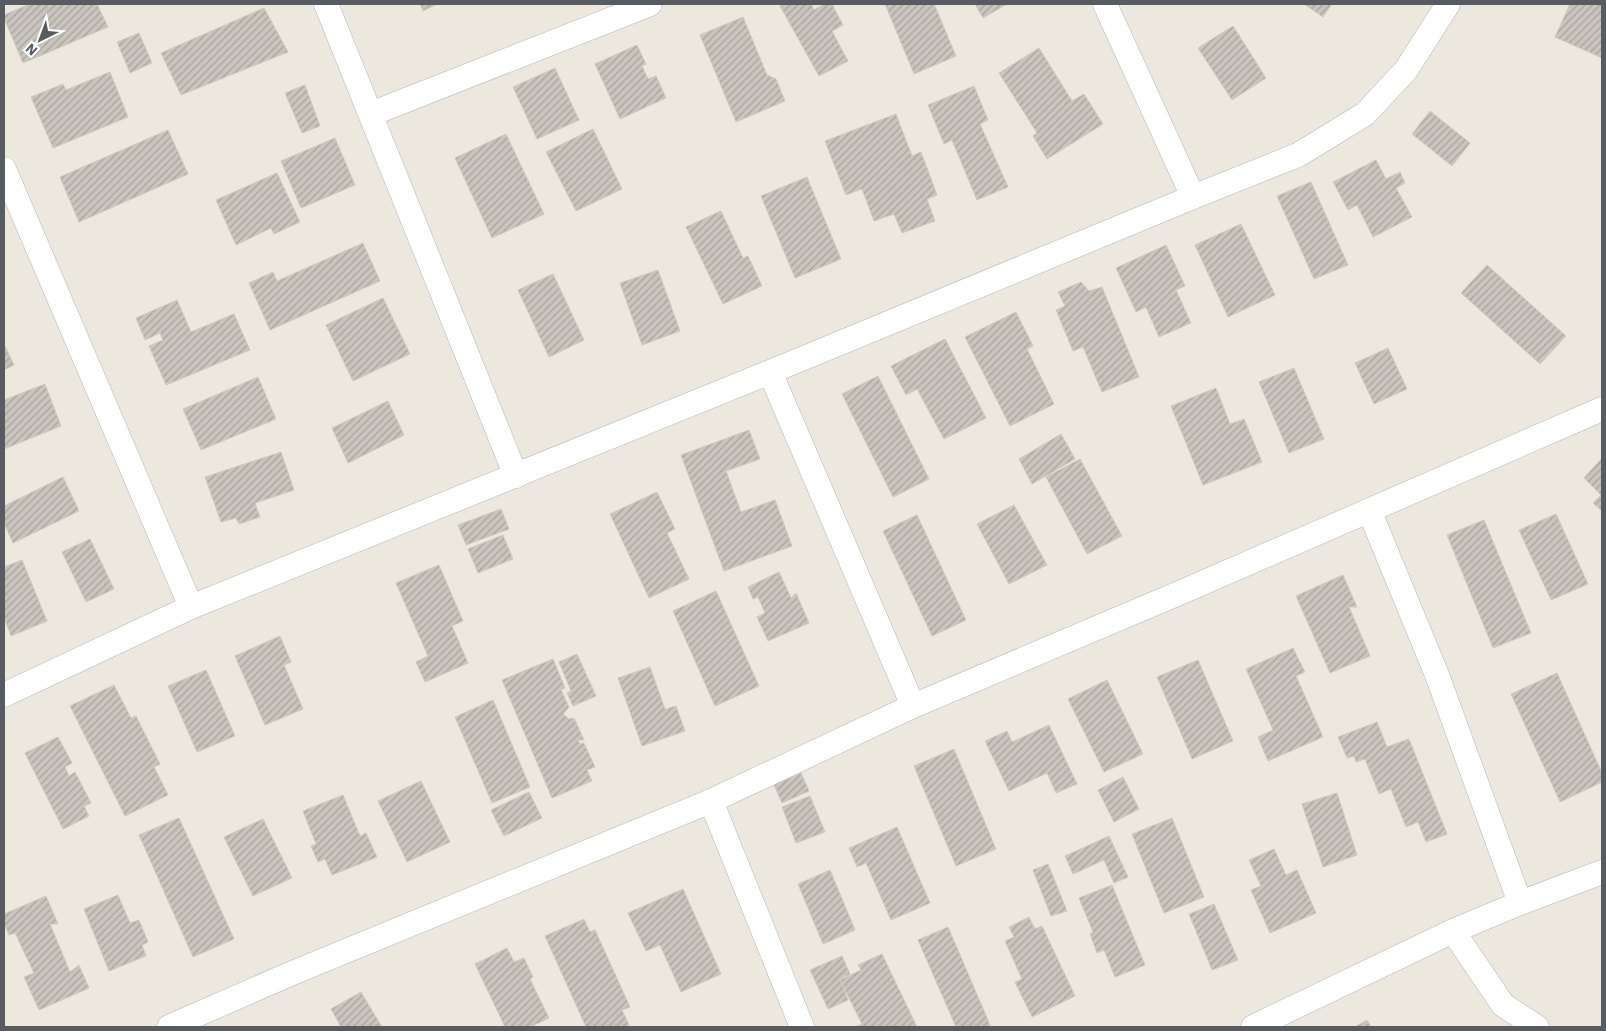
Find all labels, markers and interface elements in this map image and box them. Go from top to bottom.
north arrow [15,15,65,65]
text: N [22,40,41,60]

